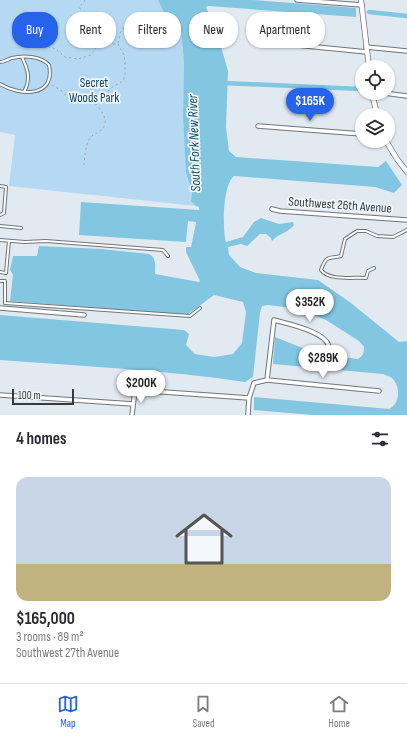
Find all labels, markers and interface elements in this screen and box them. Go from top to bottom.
chip: Buy [12,12,58,48]
chip: Rent [66,12,116,48]
chip: Filters [124,12,181,48]
chip: New [189,12,238,48]
chip: Apartment [246,12,325,48]
map controls [355,60,395,148]
button: locate [355,60,395,100]
park label: Secret Woods Park [69,75,119,106]
pin: $165K [282,88,338,122]
water label: South Fork New River [184,93,204,192]
text: $165K [295,93,325,109]
button: layers [355,108,395,148]
street label: Southwest 26th Avenue [288,193,392,217]
pin: $352K [282,289,338,323]
text: $352K [295,294,325,310]
pin: $289K [295,345,351,379]
text: $289K [307,350,339,366]
pin: $200K [113,370,169,404]
text: $200K [125,375,157,391]
scale bar [12,387,74,406]
text: 100 m [18,389,40,402]
icon: filters [369,428,391,450]
text: 4 homes [16,429,67,449]
icon: home [168,503,240,575]
text: $165,000 [16,609,75,629]
text: 3 rooms · 89 m² [16,629,83,645]
text: Southwest 27th Avenue [16,645,119,661]
tab: Map [57,693,79,730]
tab: Saved [192,693,215,730]
tab: Home [328,693,350,730]

